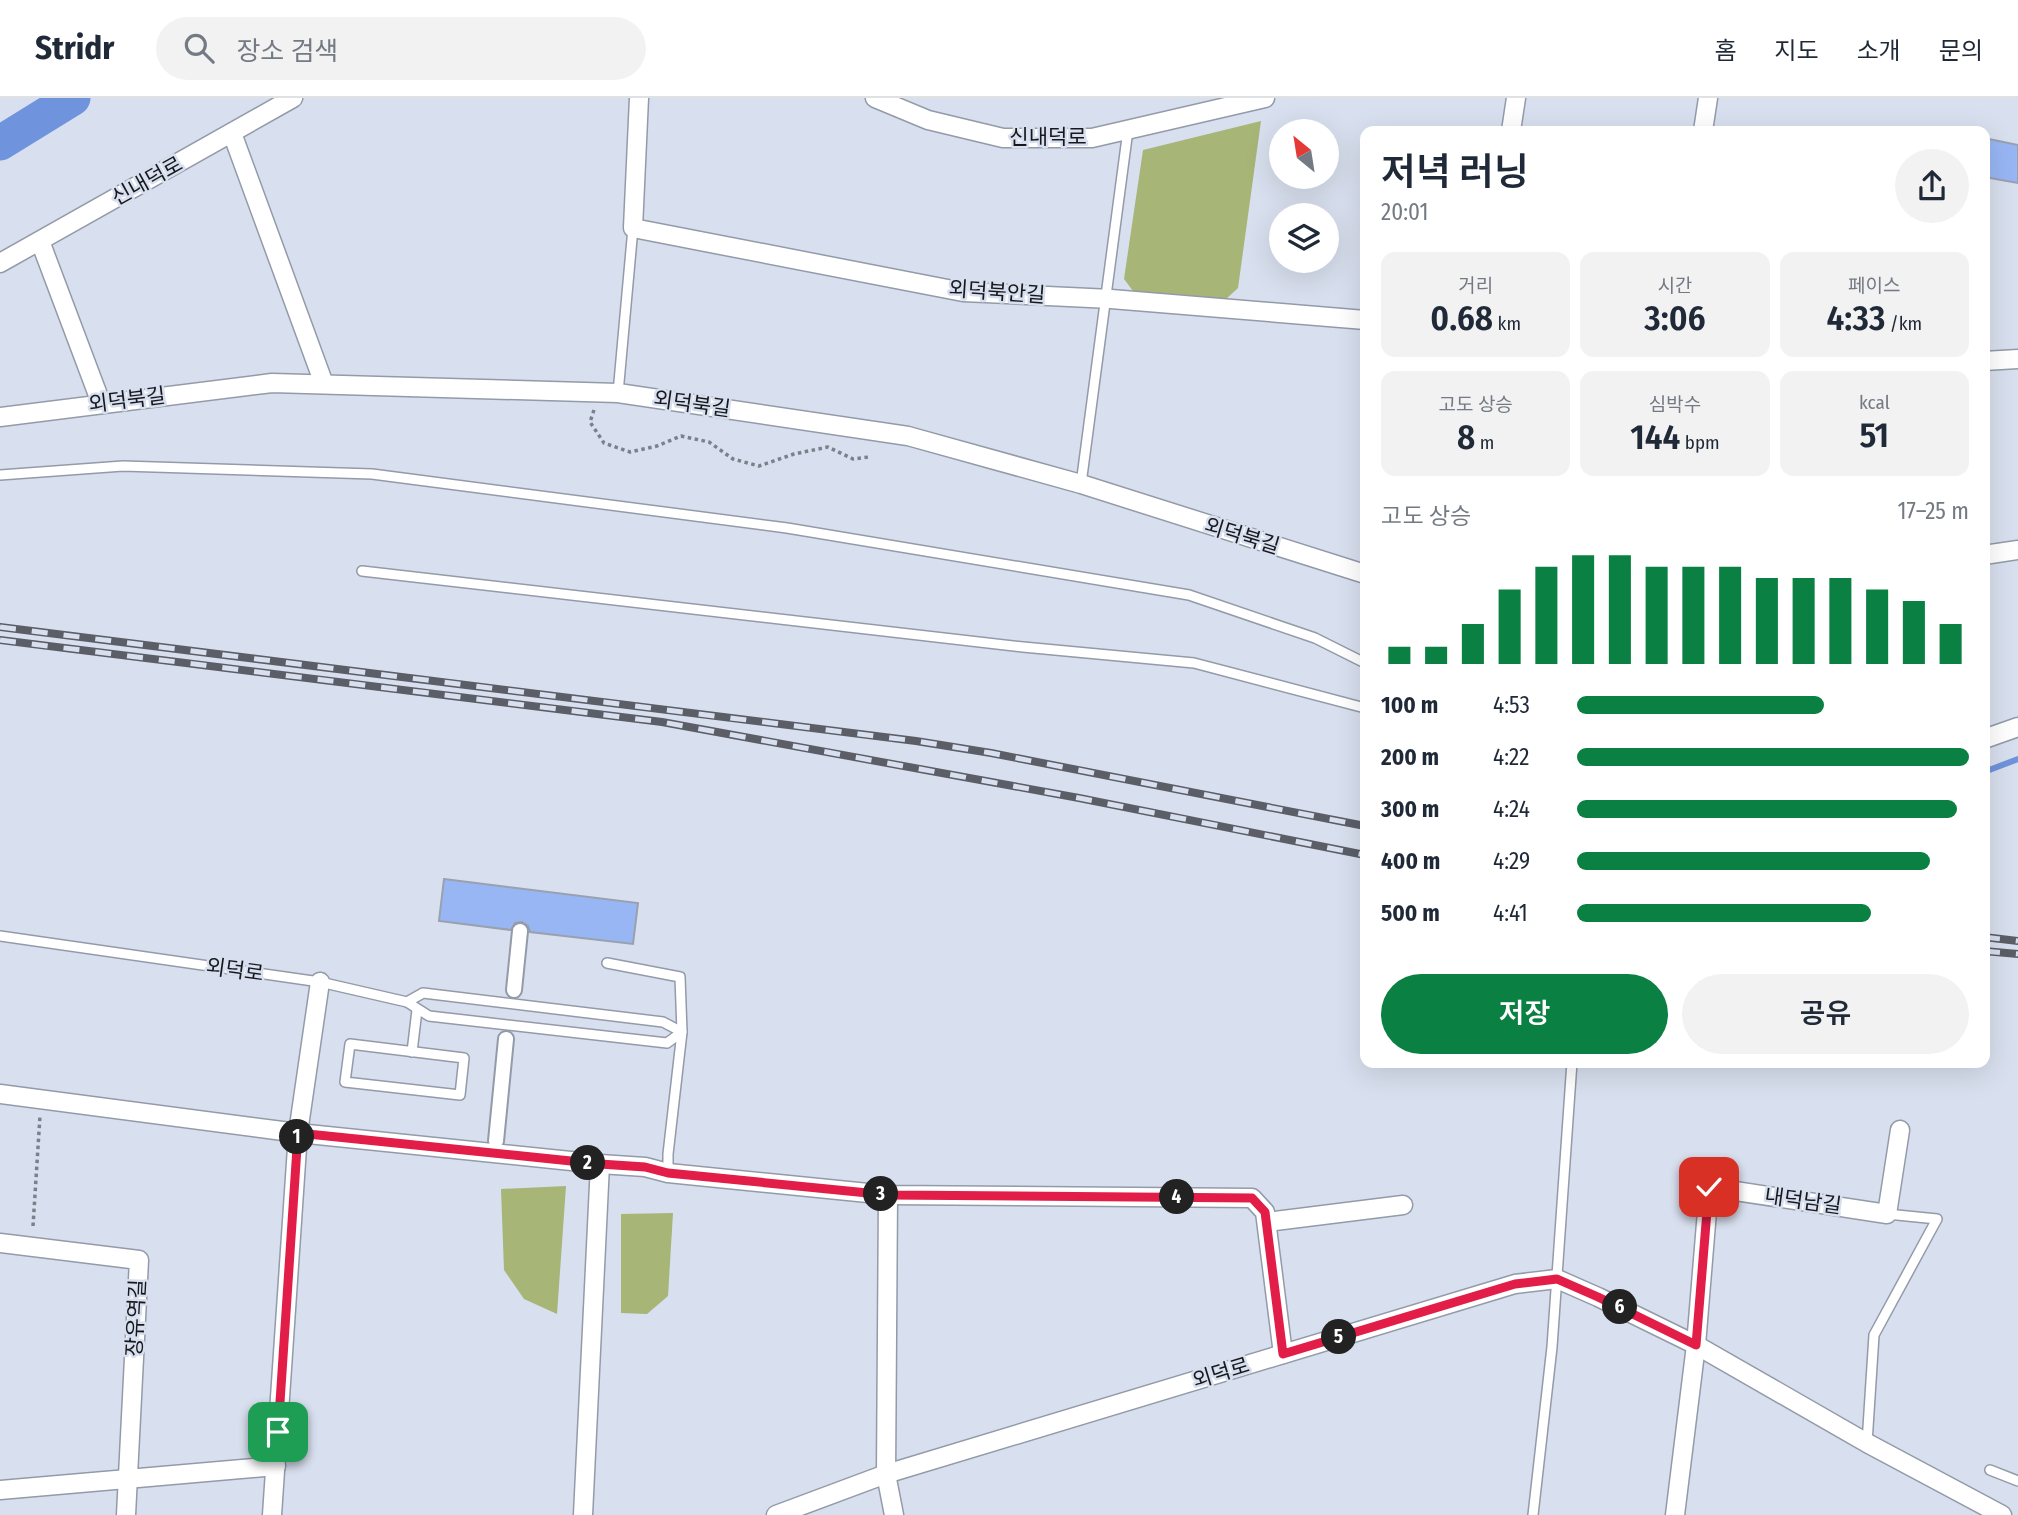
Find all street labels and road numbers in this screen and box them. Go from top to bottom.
street label: 신내덕로 [1009,124,1087,150]
street label: 신내덕로 [107,151,187,211]
street label: 외덕북안길 [948,276,1046,308]
street label: 외덕북길 [87,382,167,418]
street label: 외덕북길 [652,386,732,422]
street label: 외덕북길 [1201,512,1283,560]
street label: 외덕로 [204,953,266,987]
street label: 내덕남길 [1763,1183,1843,1219]
street label: 장유역길 [121,1279,151,1357]
street label: 외덕로 [1189,1352,1253,1394]

